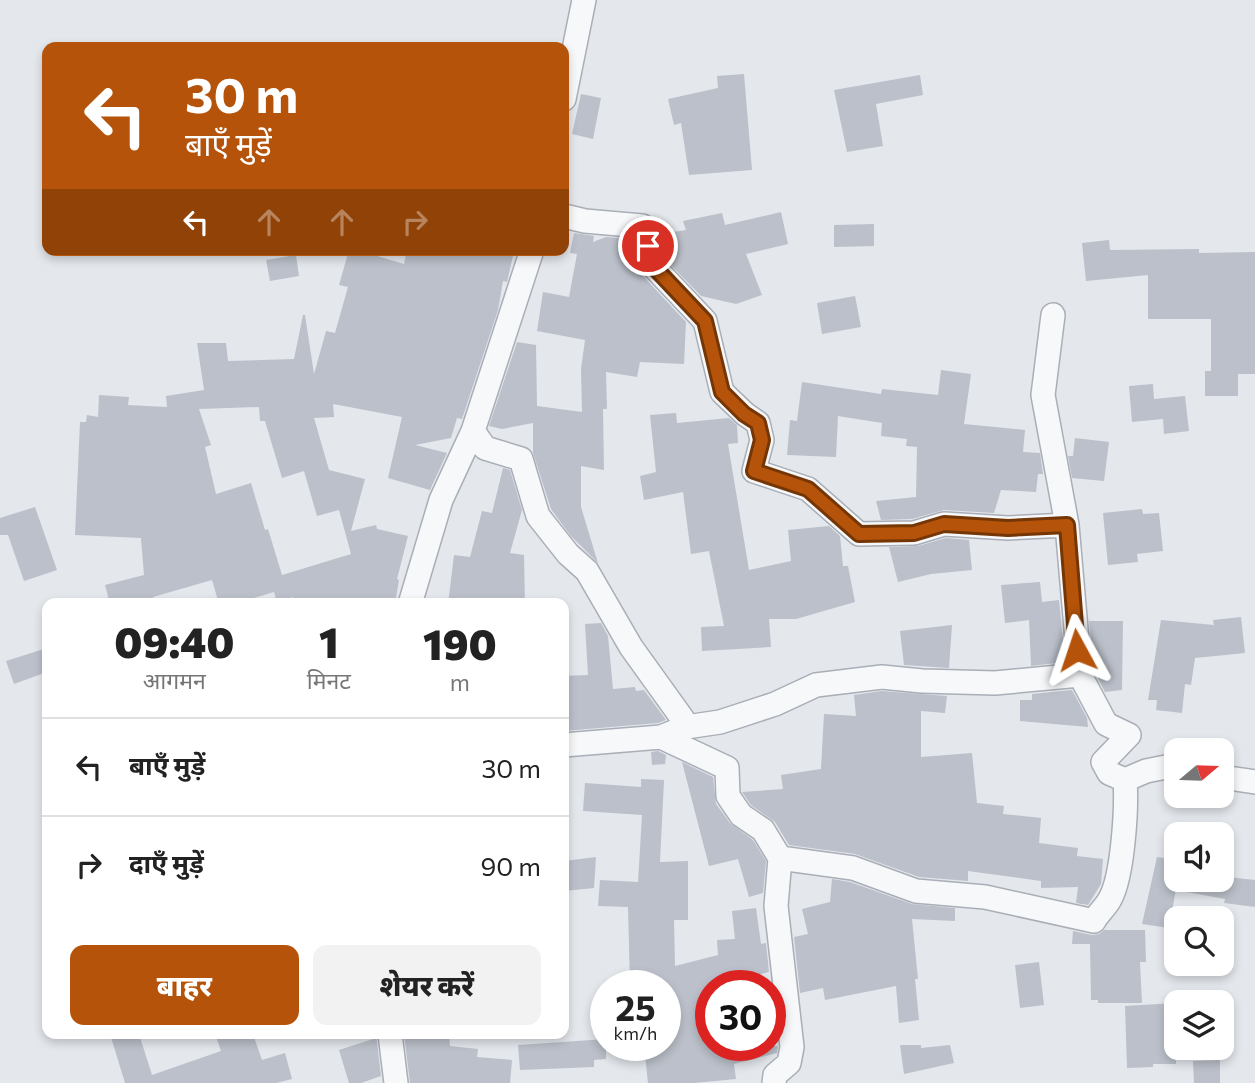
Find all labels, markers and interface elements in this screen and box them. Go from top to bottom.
text: 30 m [185,63,298,123]
icon: left [70,70,161,161]
text: बाएँ मुड़ें [185,123,272,163]
icon: left [177,203,215,241]
icon: ahead [250,203,288,241]
icon: ahead [323,203,361,241]
icon: right [396,203,434,241]
pin [618,216,678,276]
icon: arrive [629,227,667,265]
position arrow [1040,613,1114,687]
text: 09:40 [114,615,235,667]
text: 1 [319,615,339,667]
text: 190 [423,617,497,669]
text: आगमन [143,666,206,694]
text: मिनट [307,666,351,694]
text: m [450,668,470,696]
north arrow [1164,738,1234,808]
map controls [1164,738,1234,1060]
icon: left [70,748,108,786]
text: बाएँ मुड़ें [129,749,205,780]
text: 30 m [482,752,541,783]
button: sound [1164,822,1234,892]
icon: right [70,846,108,884]
text: दाएँ मुड़ें [129,847,204,878]
text: 90 m [481,850,541,881]
button: search [1164,906,1234,976]
button: बाहर [70,945,299,1025]
button: शेयर करें [313,945,541,1025]
speed limit sign: 30 [695,970,786,1061]
text: 25 [615,985,656,1028]
button: layers [1164,990,1234,1060]
text: km/h [614,1022,657,1044]

